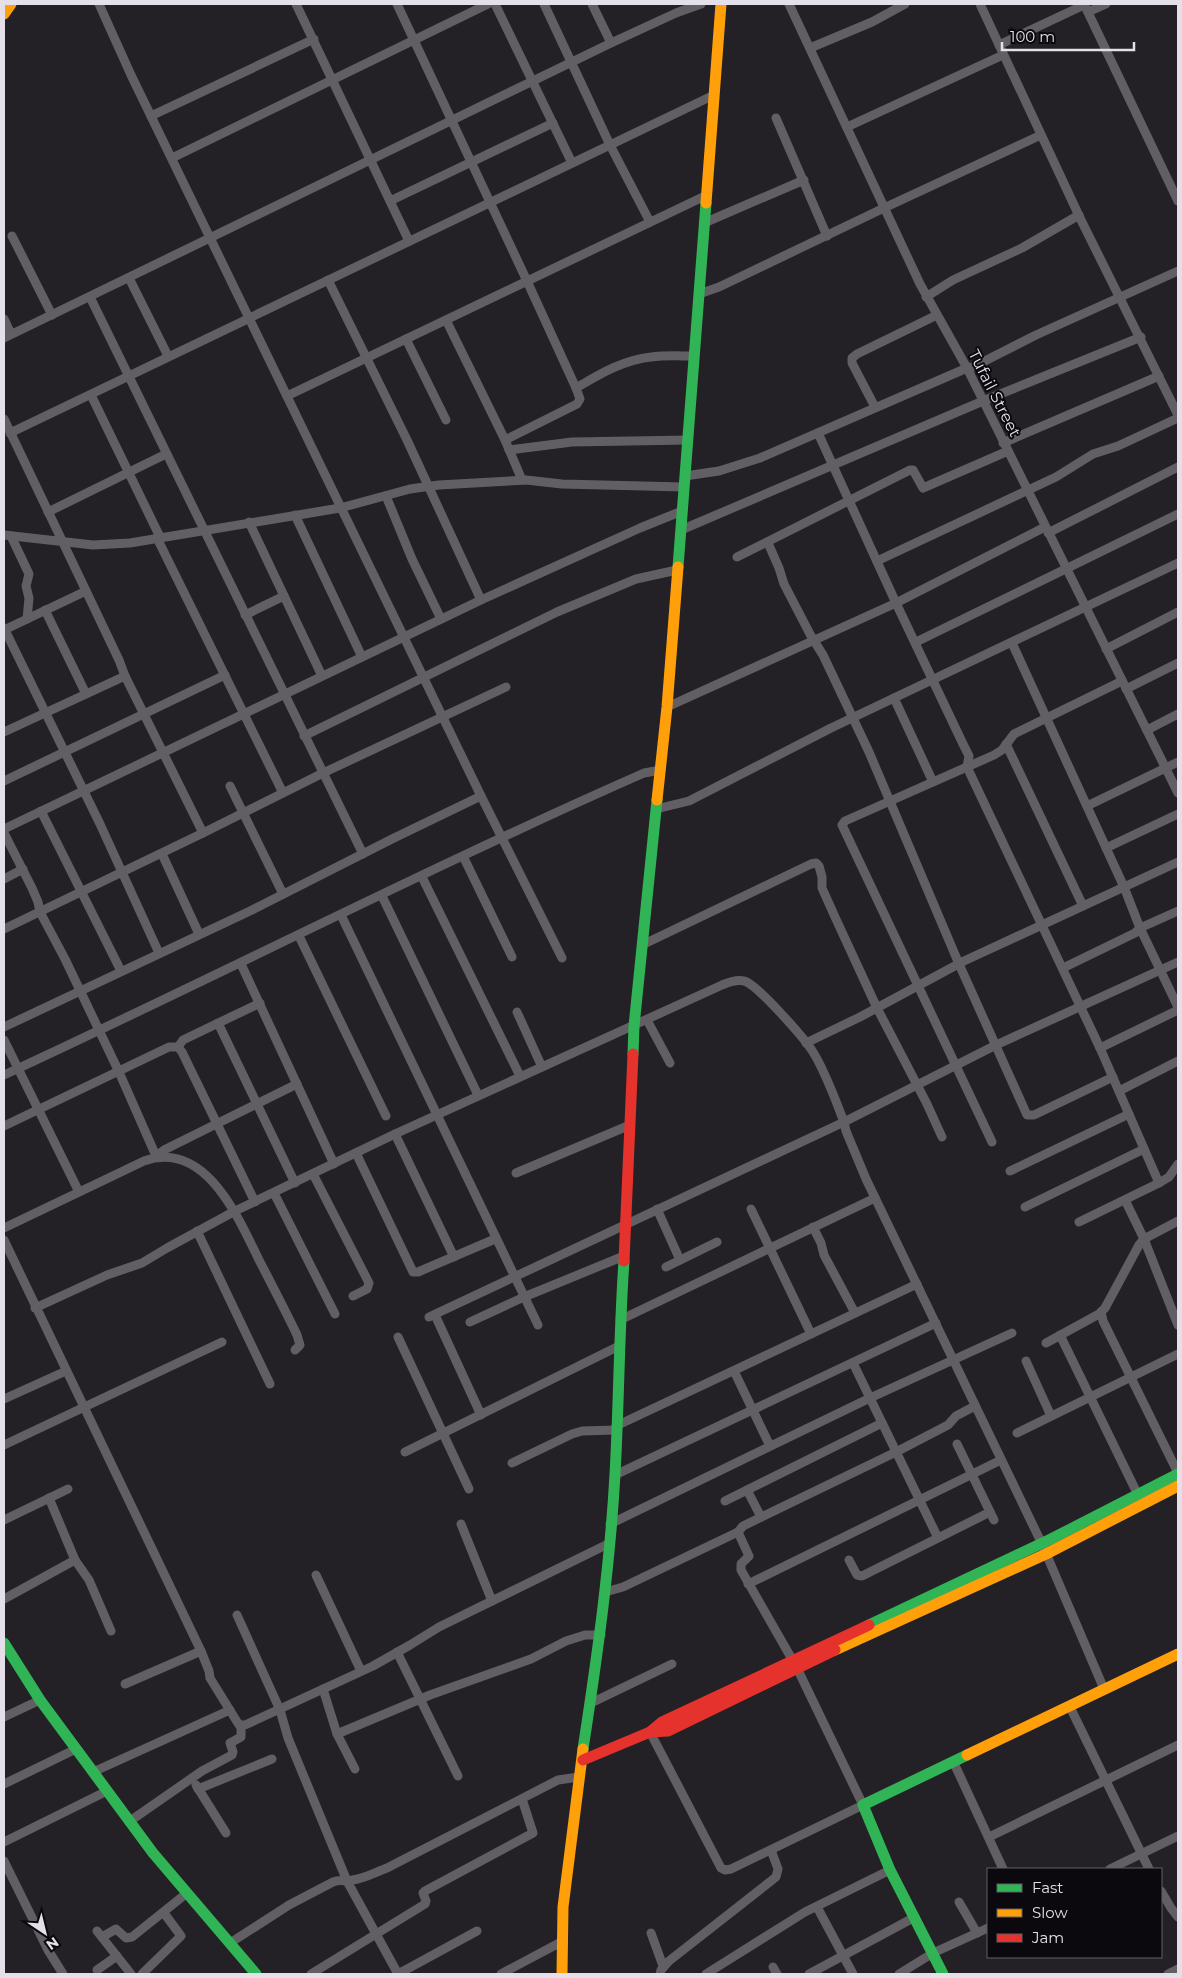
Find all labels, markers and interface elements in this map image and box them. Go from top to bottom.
scale bar [1002,20,1134,52]
text: 100 m [1010,27,1055,46]
street label: Tufail Street [964,346,1025,441]
legend [987,1868,1162,1958]
text: Fast [1032,1878,1063,1897]
text: Slow [1032,1903,1068,1922]
north arrow [20,1908,70,1958]
text: Jam [1031,1928,1064,1947]
text: N [43,1933,62,1954]

